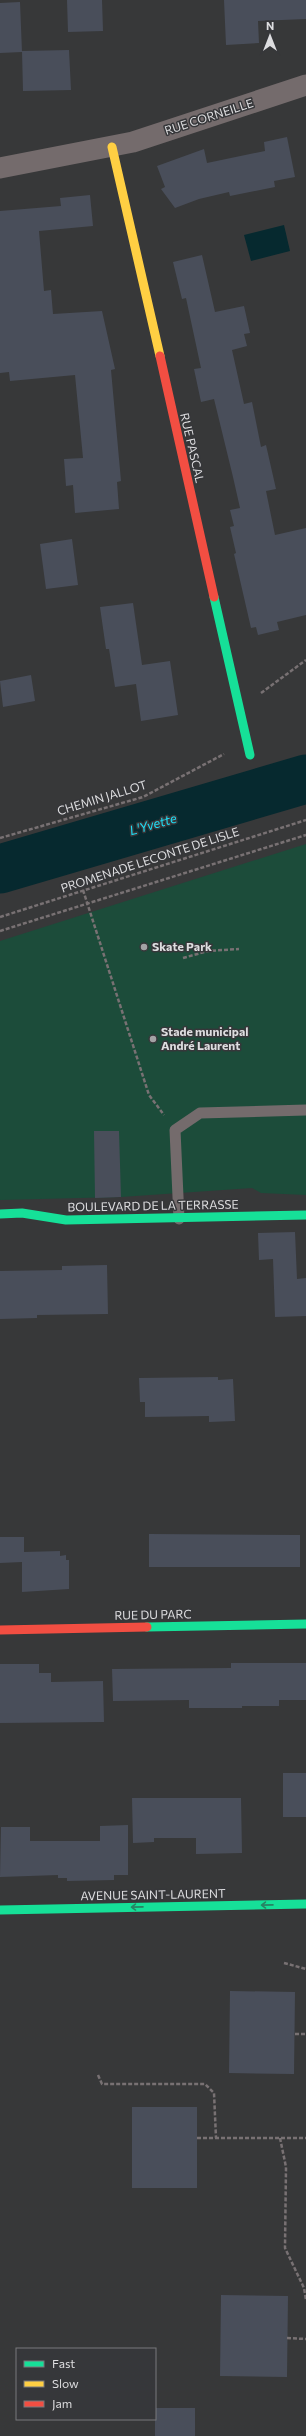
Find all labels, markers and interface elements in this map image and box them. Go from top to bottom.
north arrow [250,16,290,56]
text: N [266,19,274,32]
street label: RUE CORNEILLE [163,95,255,137]
street label: RUE PASCAL [178,411,208,484]
street label: CHEMIN JALLOT [55,777,149,818]
water label: L'Yvette [127,810,179,838]
street label: PROMENADE LECONTE DE LISLE [59,824,241,895]
place label: Skate Park [152,939,212,953]
marker: Skate Park [139,942,149,952]
place label: Stade municipal André Laurent [161,1024,249,1052]
marker: Stade municipal André Laurent [148,1034,158,1044]
street label: BOULEVARD DE LA TERRASSE [67,1197,239,1213]
street label: RUE DU PARC [114,1606,192,1622]
street label: AVENUE SAINT-LAURENT [80,1886,226,1902]
one-way arrow [261,1901,274,1908]
one-way arrow [131,1903,144,1911]
legend [16,2348,156,2420]
text: Fast [52,2356,75,2370]
text: Slow [52,2376,79,2390]
text: Jam [52,2396,72,2411]

